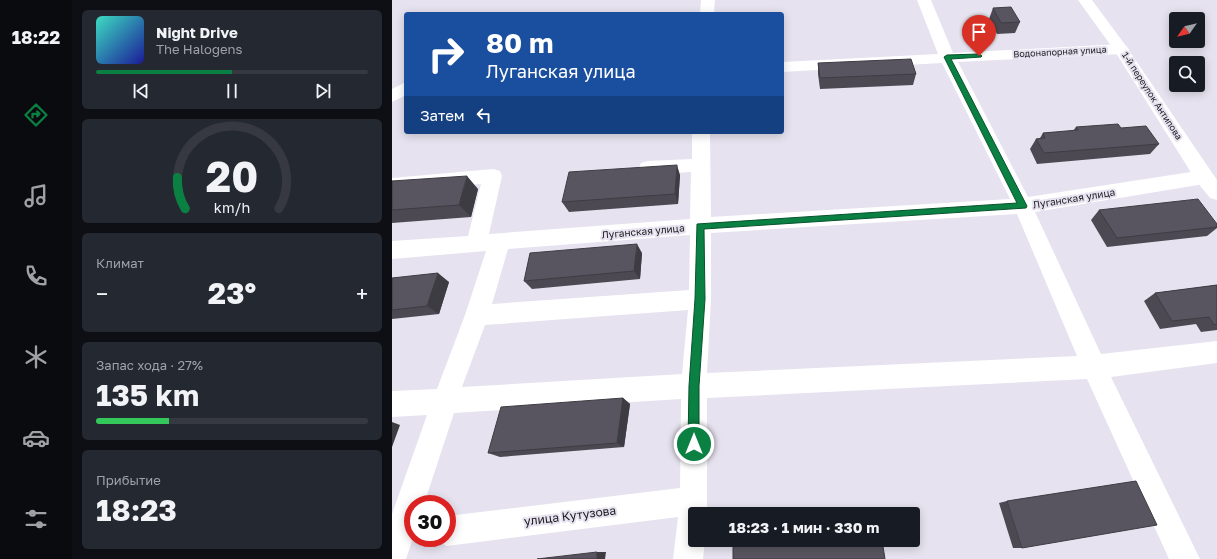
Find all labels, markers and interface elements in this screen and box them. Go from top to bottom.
north arrow [1169,12,1205,48]
map controls [1169,12,1205,92]
pin [962,15,996,56]
icon: arrive [968,21,990,43]
text: Night Drive [156,23,238,41]
text: 18:22 [12,26,60,48]
text: 80 m [486,26,554,59]
icon: right [420,28,472,80]
text: The Halogens [156,41,242,57]
street label: Водонапорная улица [1013,44,1107,59]
street label: 1-й переулок Антипова [1120,50,1185,142]
button: search [1169,56,1205,92]
text: Луганская улица [486,60,636,82]
icon: previous [130,80,152,102]
icon: pause [221,80,243,102]
icon: next [312,80,334,102]
icon: directions [22,101,50,129]
icon: left [473,104,495,126]
text: Затем [420,106,465,124]
text: 20 [206,151,258,201]
icon: music [22,182,50,210]
street label: Луганская улица [1032,186,1116,210]
text: km/h [214,198,250,215]
street label: Луганская улица [601,221,685,241]
text: Климат [96,255,144,271]
icon: phone [22,262,50,290]
text: 23° [208,275,256,311]
text: − [96,280,108,307]
text: + [356,280,368,307]
icon: climate [22,343,50,371]
text: Запас хода · 27% [96,357,203,373]
text: 135 km [96,377,199,413]
position arrow [673,423,715,465]
icon: car [22,424,50,452]
text: Прибытие [96,472,161,488]
text: 18:23 [96,492,177,528]
speed limit sign: 30 [404,495,456,547]
street label: улица Кутузова [523,502,617,529]
icon: filters [22,505,50,533]
text: 18:23 · 1 мин · 330 m [729,518,879,536]

